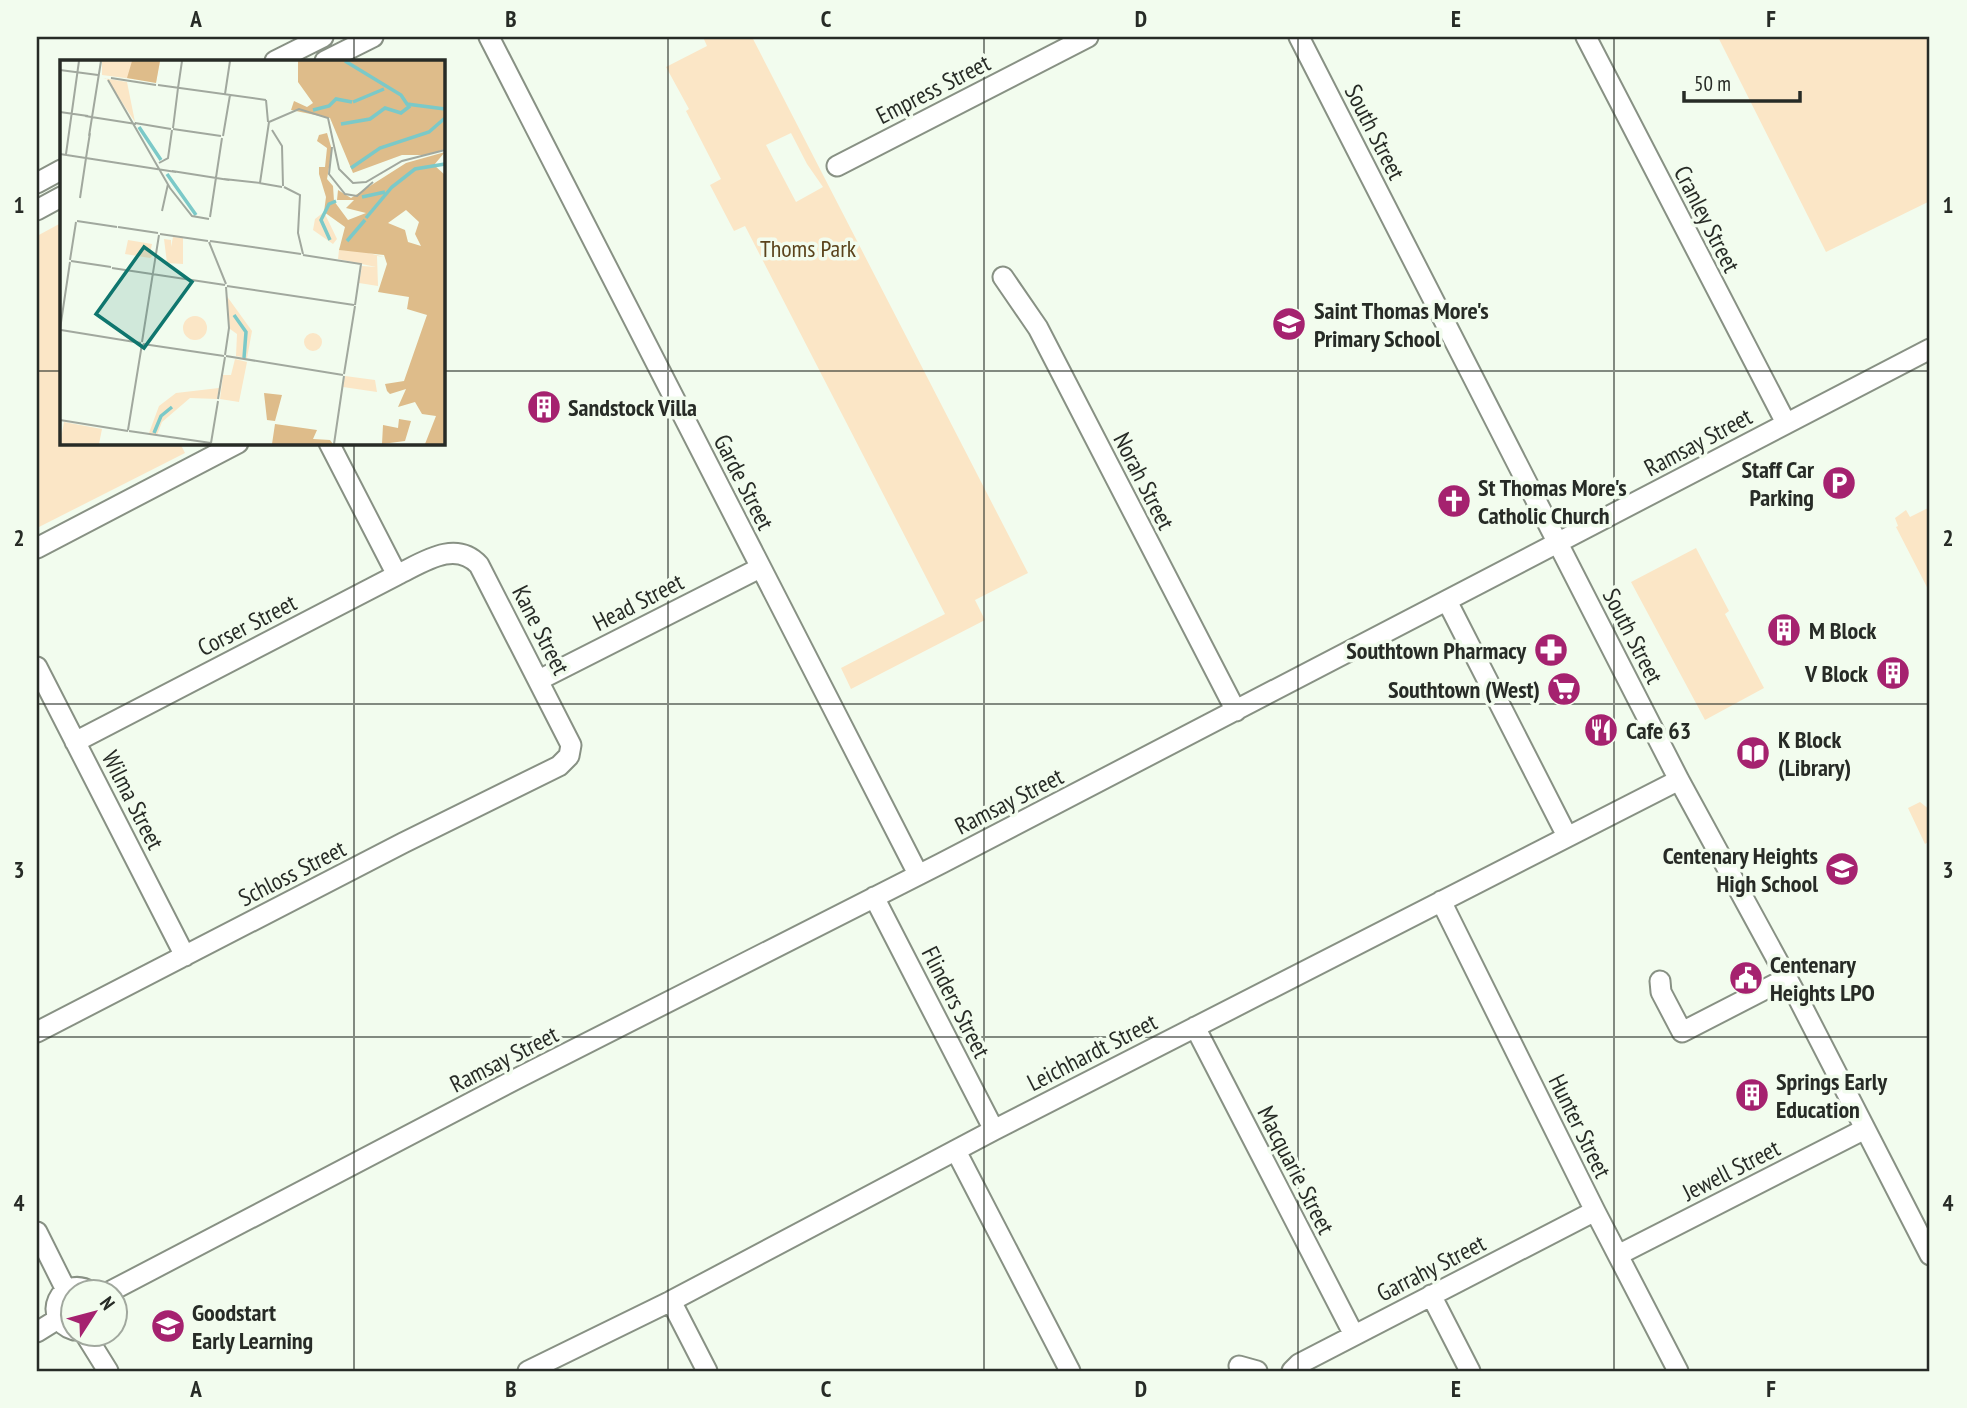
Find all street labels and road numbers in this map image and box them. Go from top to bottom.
street label: Empress Street [871,47,996,131]
street label: South Street [1338,79,1412,185]
street label: Cranley Street [1667,160,1747,278]
street label: Ramsay Street [1639,401,1758,483]
street label: Norah Street [1106,427,1182,535]
street label: Garde Street [707,429,781,535]
street label: Head Street [588,566,689,638]
street label: Kane Street [505,580,577,680]
street label: South Street [1596,583,1670,689]
street label: Corser Street [192,587,302,663]
street label: Wilma Street [95,745,171,855]
street label: Ramsay Street [950,760,1069,841]
street label: Schloss Street [233,833,351,913]
street label: Flinders Street [915,941,997,1063]
street label: Leichhardt Street [1022,1006,1162,1098]
street label: Ramsay Street [445,1018,564,1099]
street label: Hunter Street [1542,1069,1619,1183]
street label: Macquarie Street [1250,1101,1342,1240]
street label: Jewell Street [1676,1132,1785,1208]
street label: Garrahy Street [1371,1227,1491,1309]

